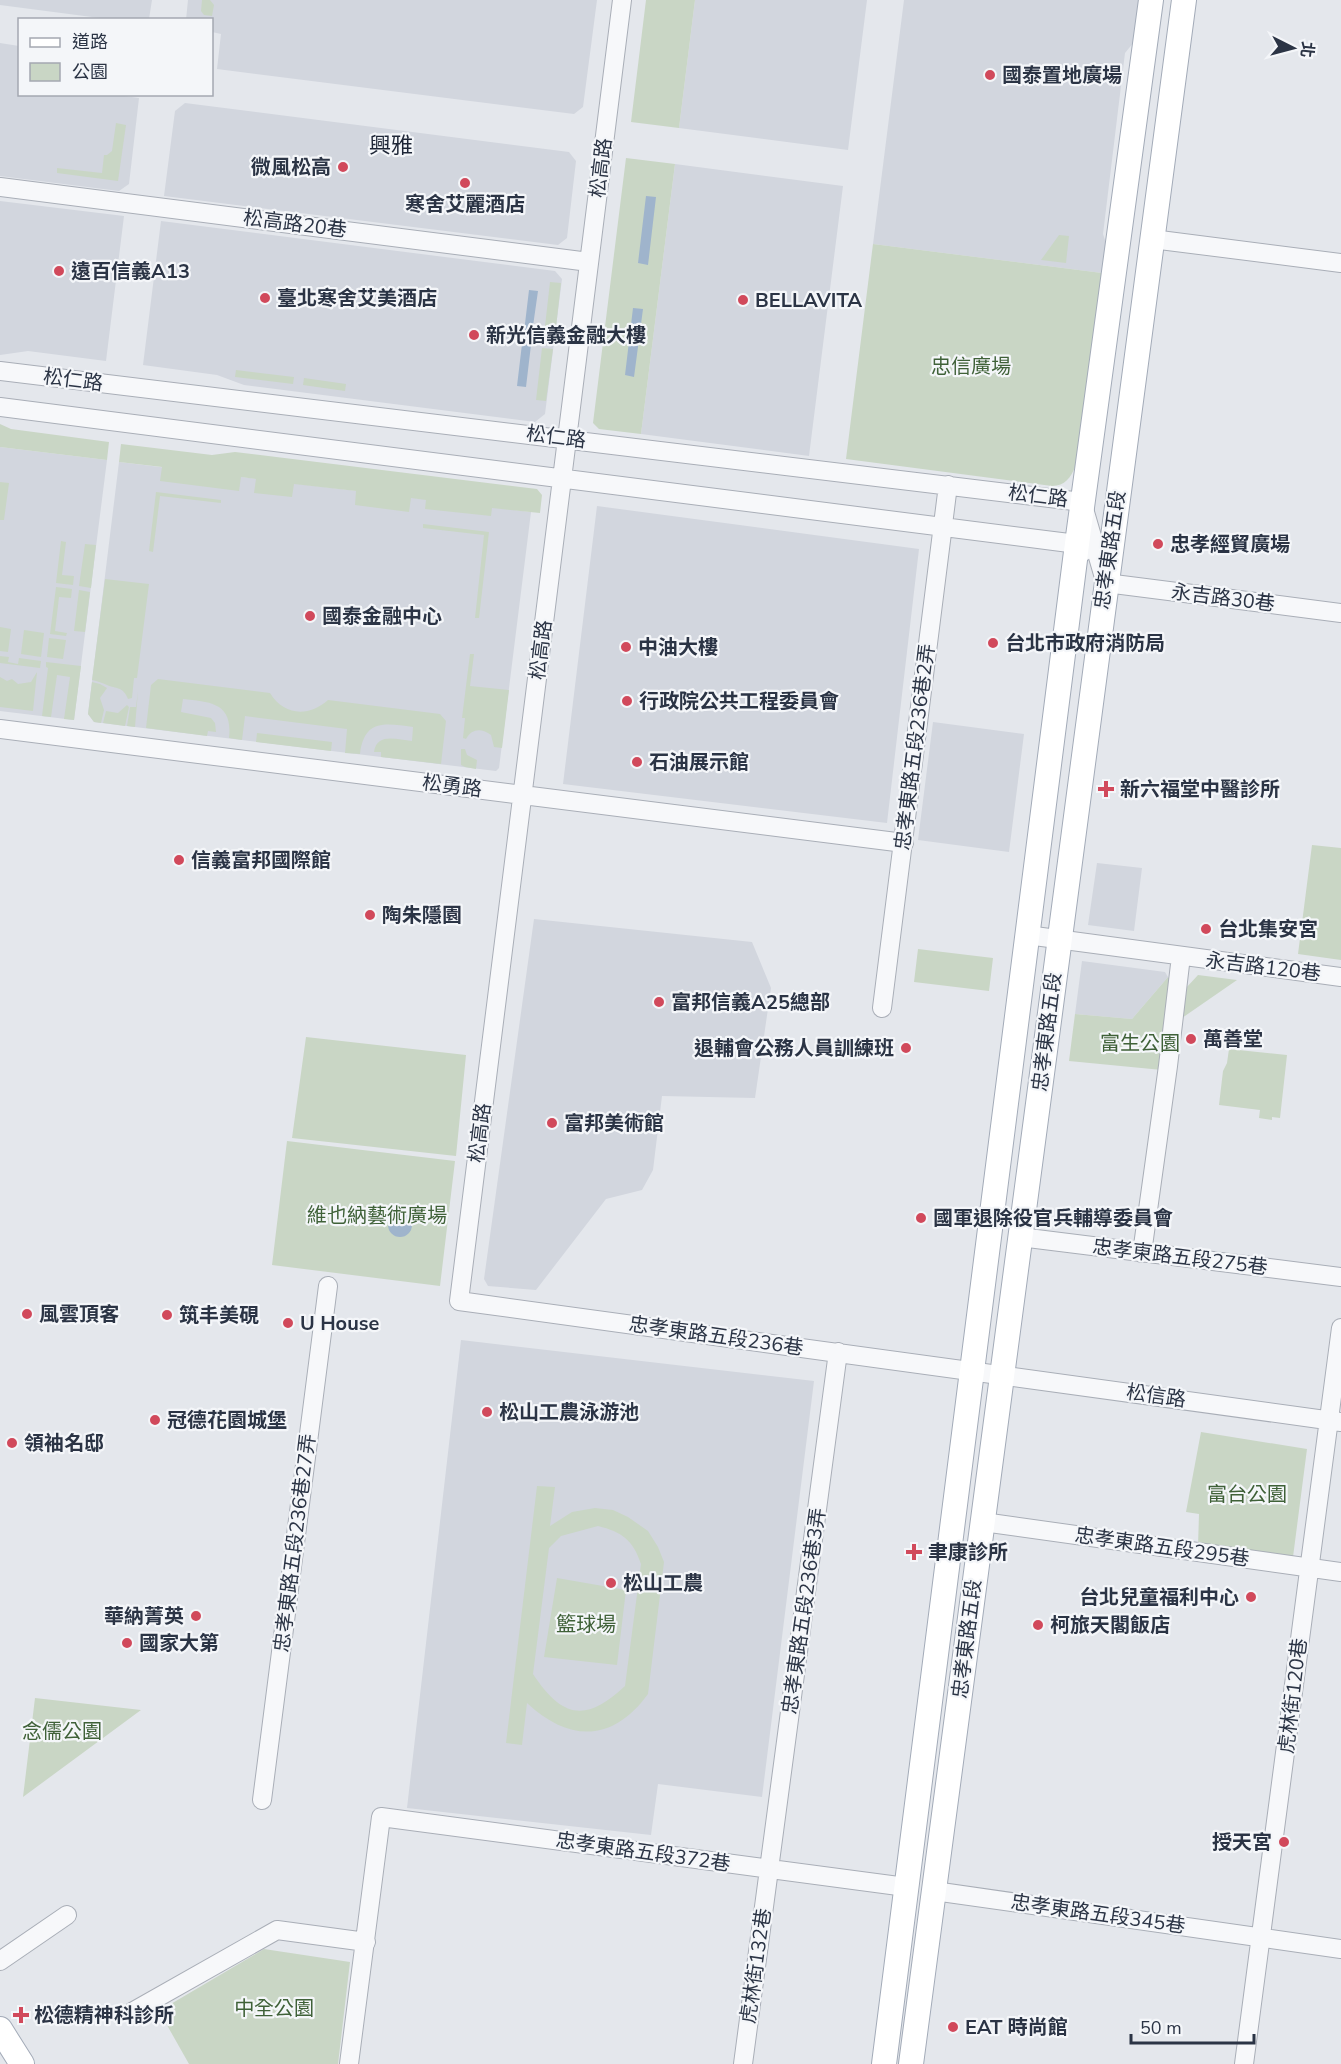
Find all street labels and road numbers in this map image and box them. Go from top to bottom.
street label: 松高路 [584,137,618,199]
street label: 松高路20巷 [242,204,348,244]
street label: 松仁路 [42,363,104,397]
street label: 松仁路 [525,420,587,454]
street label: 松仁路 [1007,479,1069,513]
street label: 忠孝東路五段 [1088,489,1132,611]
street label: 永吉路30巷 [1170,578,1276,618]
street label: 松高路 [524,619,558,681]
street label: 忠孝東路五段236巷2弄 [889,642,941,852]
street label: 松勇路 [421,769,483,803]
street label: 永吉路120巷 [1204,947,1322,987]
street label: 忠孝東路五段 [1026,971,1068,1093]
street label: 松高路 [463,1102,497,1164]
street label: 忠孝東路五段275巷 [1091,1233,1269,1281]
street label: 忠孝東路五段236巷 [627,1310,805,1362]
street label: 松信路 [1124,1378,1188,1414]
street label: 忠孝東路五段236巷27弄 [268,1432,322,1654]
street label: 忠孝東路五段236巷3弄 [776,1506,832,1716]
street label: 忠孝東路五段295巷 [1073,1521,1251,1573]
street label: 忠孝東路五段 [946,1578,988,1700]
street label: 虎林街120巷 [1273,1637,1313,1755]
street label: 忠孝東路五段372巷 [554,1826,732,1878]
street label: 忠孝東路五段345巷 [1009,1888,1187,1940]
street label: 虎林街132巷 [735,1907,777,2025]

